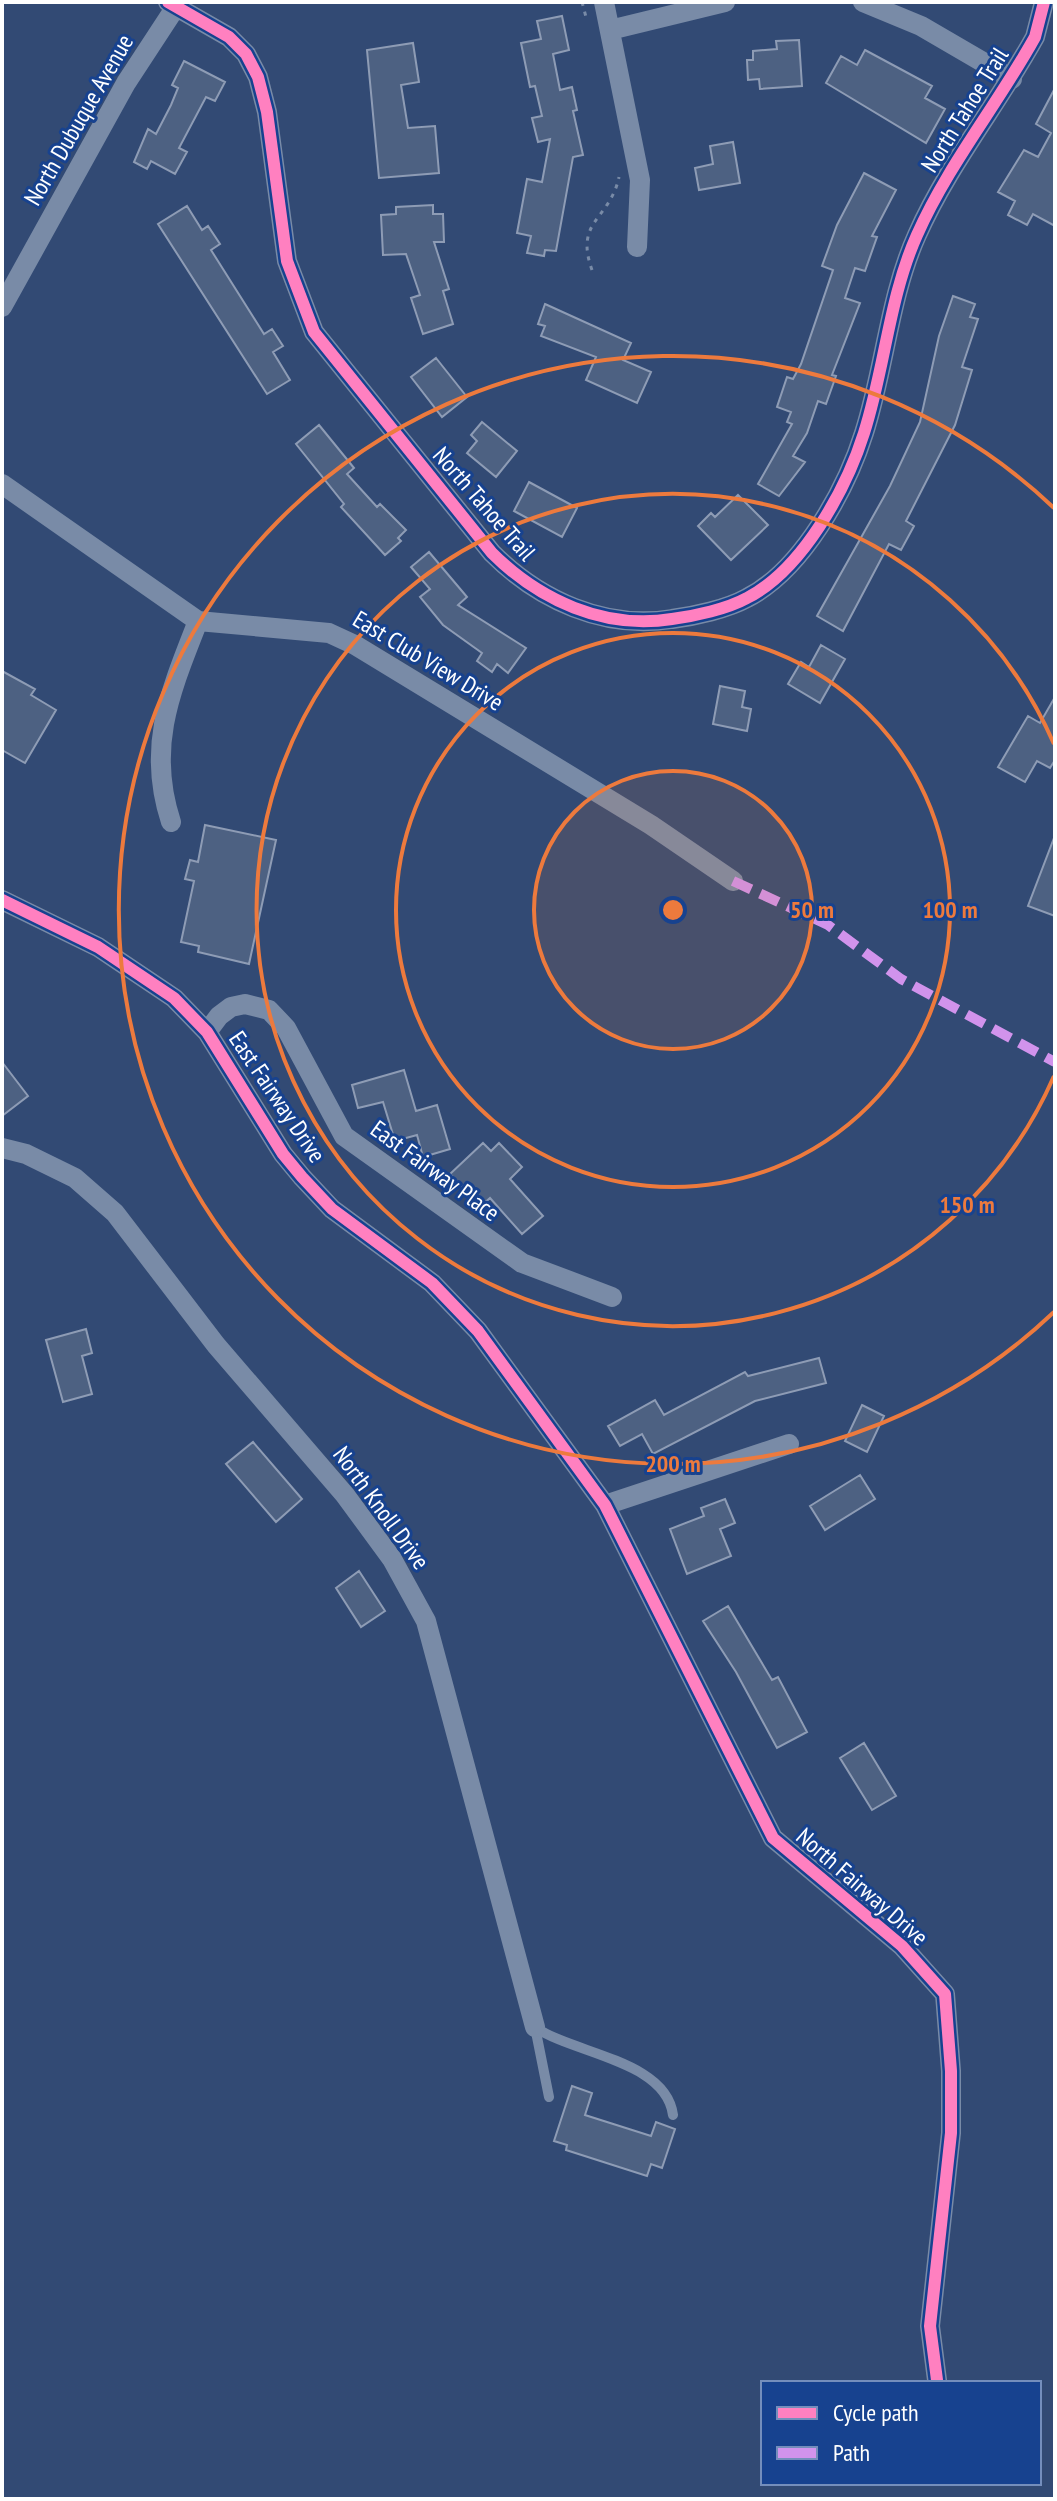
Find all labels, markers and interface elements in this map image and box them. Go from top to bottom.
street label: North Dubuque Avenue [17,29,140,211]
street label: North Tahoe Trail [914,41,1015,178]
street label: North Tahoe Trail [426,440,543,567]
street label: East Club View Drive [347,603,509,718]
text: 50 m [790,894,834,925]
text: 100 m [922,894,978,925]
centre of rings [659,896,687,924]
street label: East Fairway Drive [222,1025,333,1168]
street label: East Fairway Place [365,1113,506,1228]
text: 150 m [939,1189,995,1220]
street label: North Knoll Drive [326,1440,436,1575]
text: 200 m [645,1448,701,1479]
street label: North Fairway Drive [790,1821,935,1952]
legend [761,2381,1041,2485]
text: Cycle path [833,2397,919,2428]
text: Path [833,2437,870,2468]

